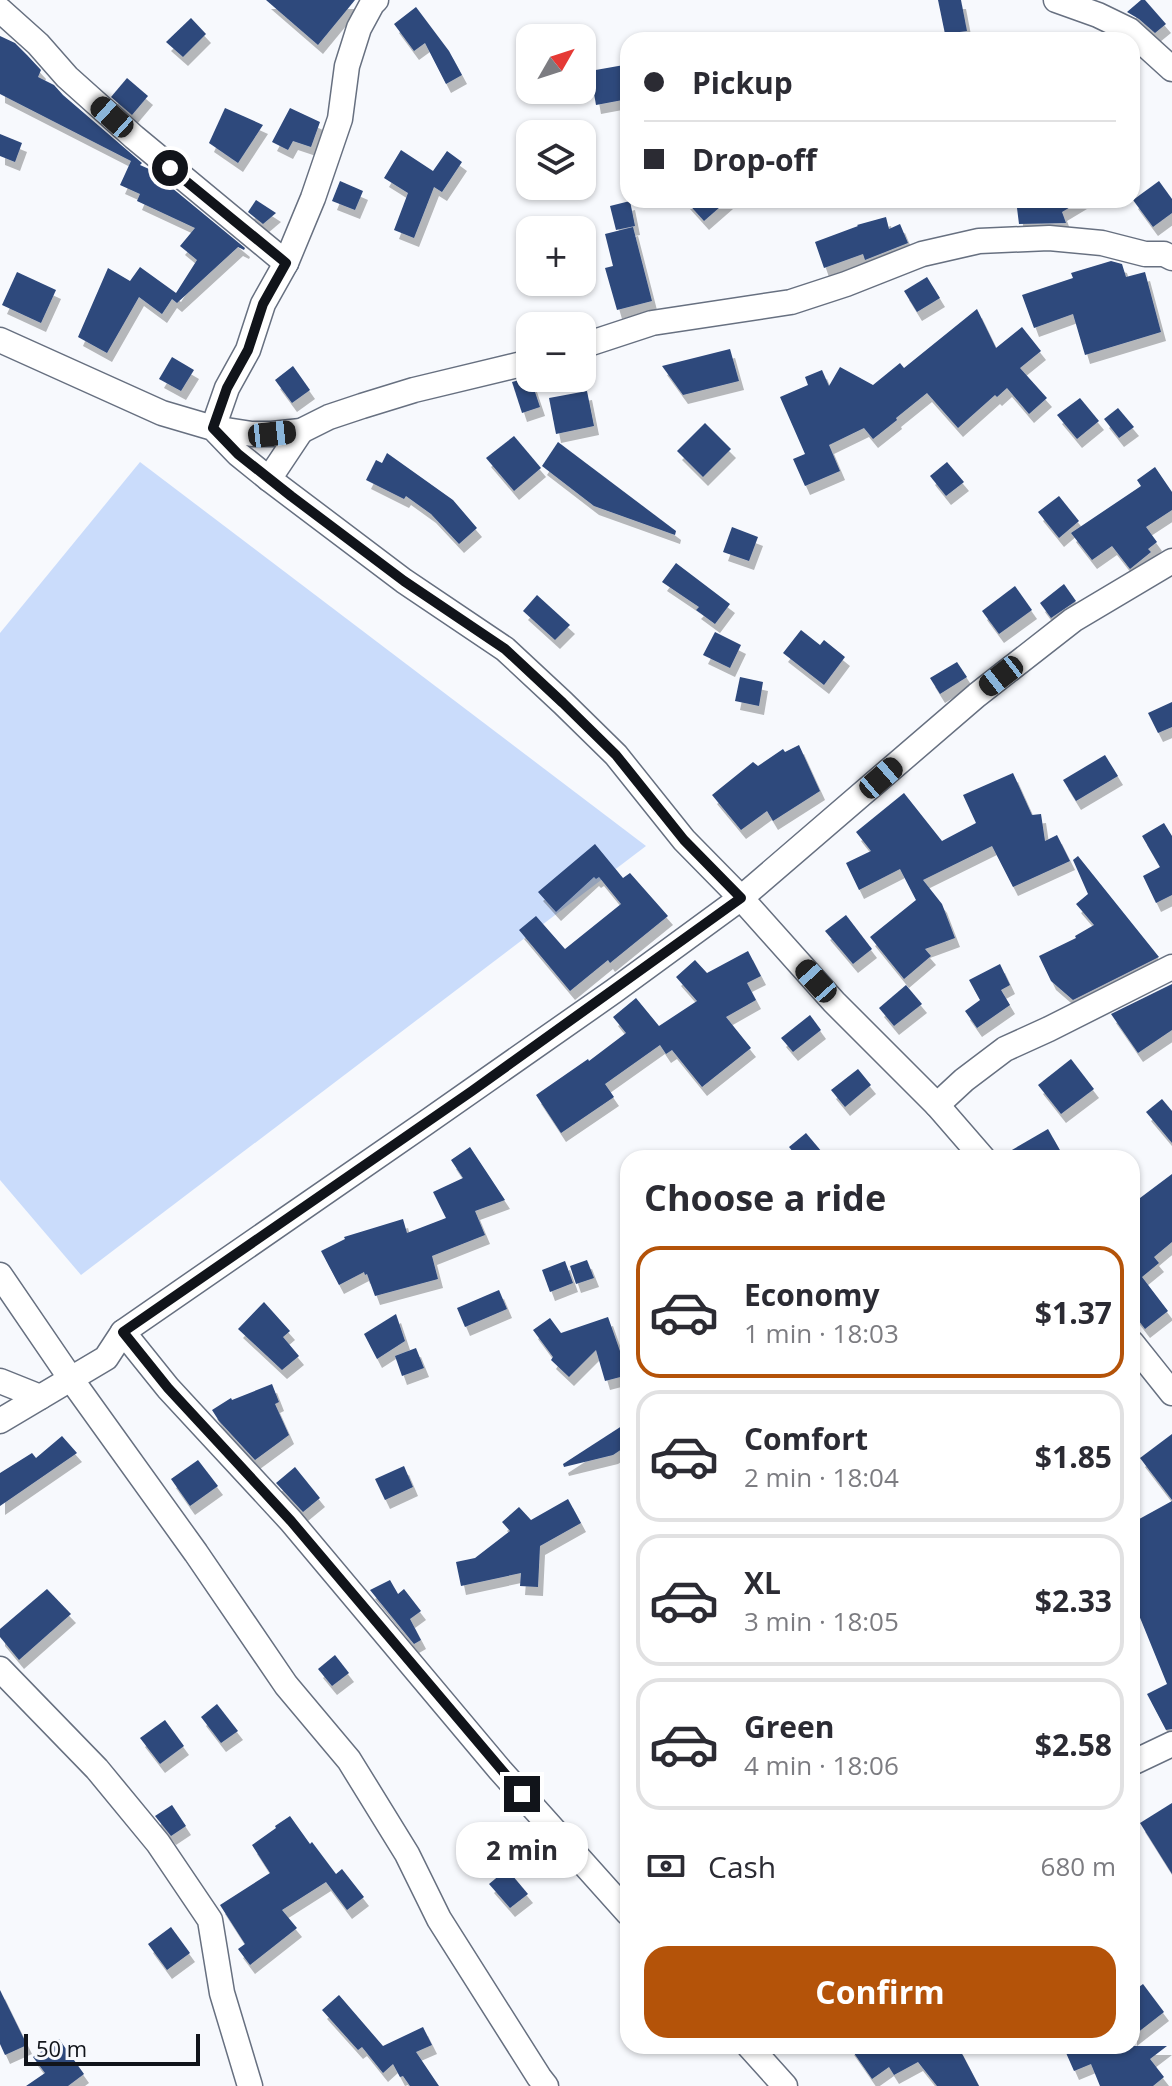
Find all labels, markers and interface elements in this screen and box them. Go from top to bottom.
north arrow [516,24,596,104]
map controls [516,24,596,392]
text: Pickup [692,62,793,103]
car [86,92,138,142]
button: layers [516,120,596,200]
text: Drop-off [692,139,817,180]
route start [152,150,188,186]
button: + [516,216,596,296]
button: − [516,312,596,392]
car [247,420,297,448]
car [975,652,1027,700]
car [855,753,907,803]
car [791,955,841,1007]
text: Choose a ride [644,1173,886,1222]
text: Economy [744,1274,880,1315]
icon: car [648,1276,720,1348]
text: $1.37 [1035,1292,1112,1333]
text: 1 min · 18:03 [744,1315,899,1351]
text: Comfort [744,1418,868,1459]
icon: car [648,1420,720,1492]
text: $1.85 [1035,1436,1112,1477]
text: 2 min · 18:04 [744,1459,899,1495]
text: XL [744,1562,781,1603]
icon: car [648,1564,720,1636]
text: $2.33 [1035,1580,1112,1621]
text: 3 min · 18:05 [744,1603,899,1639]
text: Green [744,1706,835,1747]
icon: car [648,1708,720,1780]
text: $2.58 [1035,1724,1112,1765]
text: 4 min · 18:06 [744,1747,899,1783]
route end [504,1776,540,1812]
callout: 2 min [456,1822,588,1878]
text: 2 min [486,1832,558,1868]
icon: cash [644,1844,688,1888]
text: Cash [708,1846,776,1887]
text: 680 m [1041,1848,1116,1884]
button: Confirm [644,1946,1116,2038]
scale bar [24,2030,200,2066]
text: 50 m [36,2033,87,2063]

